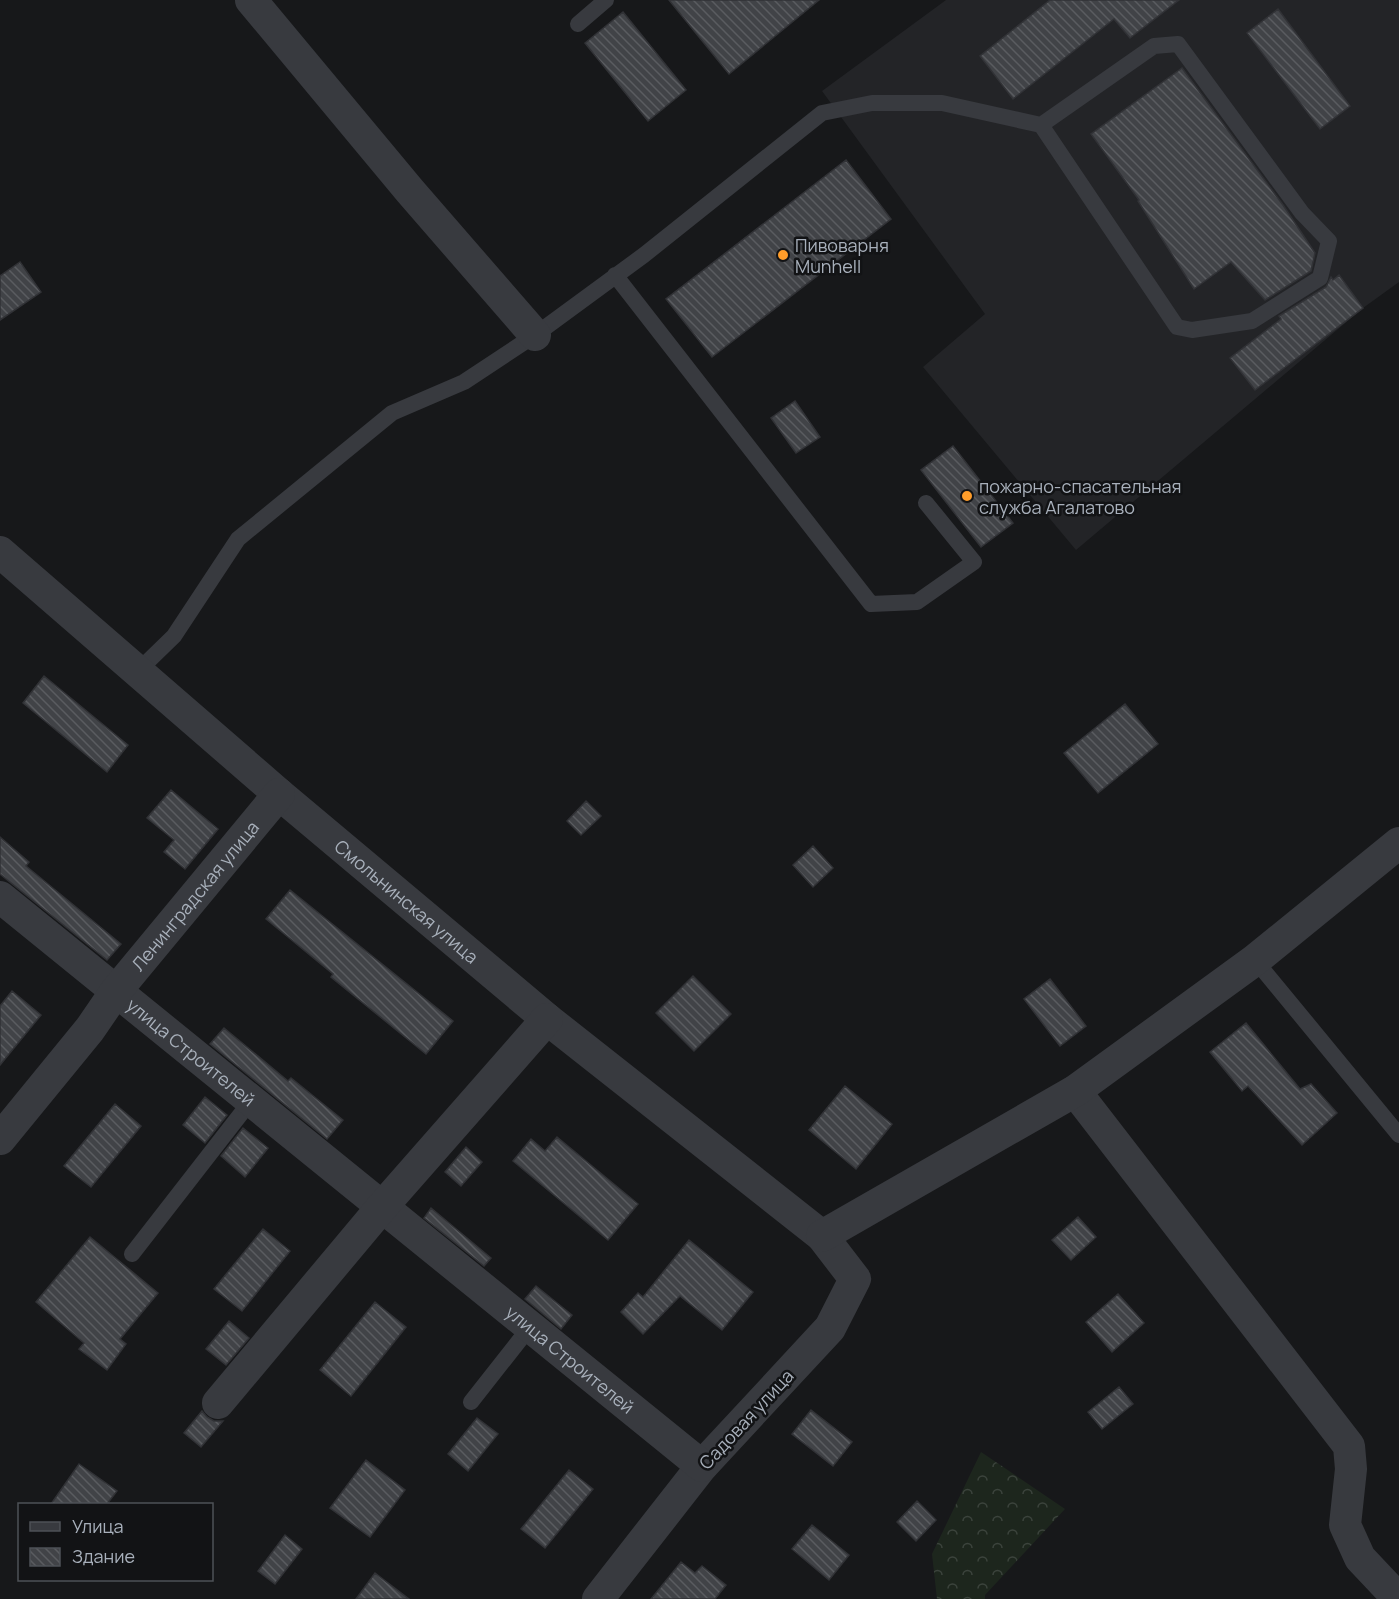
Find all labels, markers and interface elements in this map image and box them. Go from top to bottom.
place label: Пивоварня Munhell [795,233,889,278]
marker: Пивоварня Munhell [776,248,790,262]
place label: пожарно-спасательная служба Агалатово [979,474,1181,519]
marker: пожарно-спасательная служба Агалатово [960,489,974,503]
street label: Ленинградская улица [126,816,264,976]
street label: Смольнинская улица [330,834,484,968]
street label: улица Строителей [122,993,260,1111]
street label: улица Строителей [501,1300,639,1419]
street label: Садовая улица [693,1364,799,1474]
legend [18,1503,213,1581]
text: Улица [72,1514,124,1538]
text: Здание [72,1544,135,1568]

